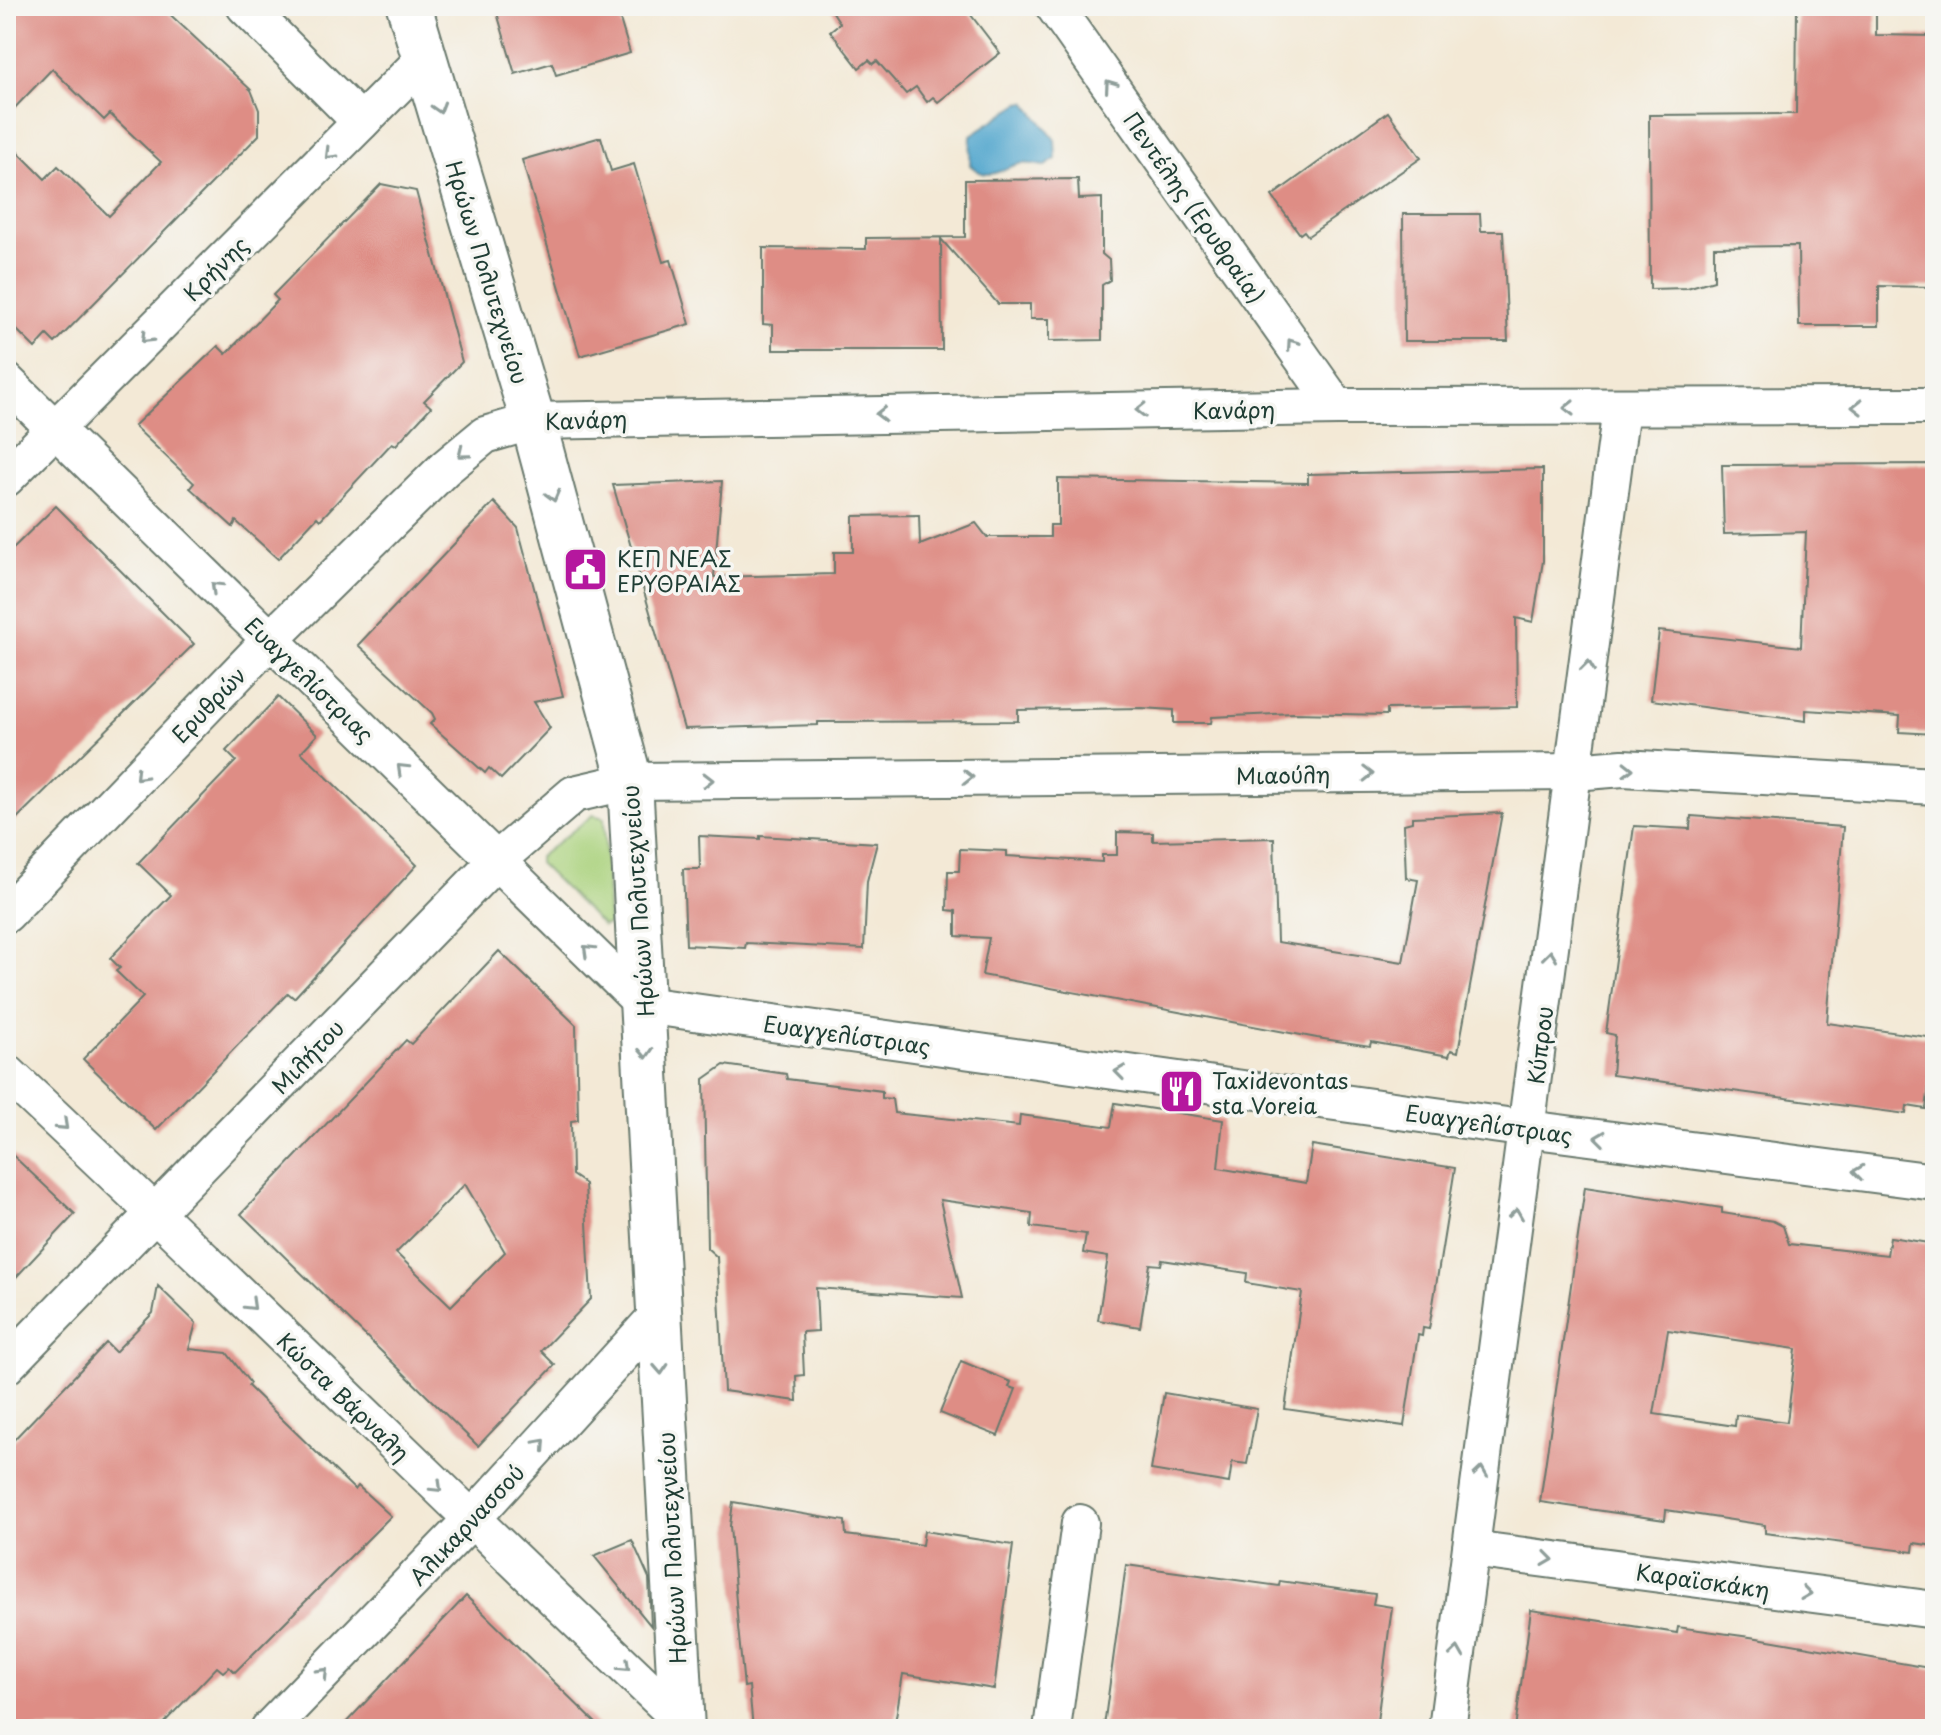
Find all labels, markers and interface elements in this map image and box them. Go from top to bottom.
one-way arrow [1105,80,1120,94]
one-way arrow [430,100,446,114]
street label: Πεντέλης (Ερυθραία) [1116,105,1274,309]
one-way arrow [325,145,339,159]
street label: Ηρώων Πολυτεχνείου [438,156,538,388]
street label: Κρήνης [175,228,255,308]
one-way arrow [141,329,155,343]
one-way arrow [1287,338,1302,352]
street label: Κανάρη [1193,392,1275,426]
one-way arrow [1850,398,1863,416]
one-way arrow [1562,399,1575,417]
street label: Κανάρη [544,401,628,437]
one-way arrow [1134,401,1147,419]
one-way arrow [874,405,887,423]
one-way arrow [458,443,472,458]
one-way arrow [544,488,560,502]
place label: ΚΕΠ ΝΕΑΣ ΕΡΥΘΡΑΙΑΣ [617,541,741,599]
public building icon: ΚΕΠ ΝΕΑΣ ΕΡΥΘΡΑΙΑΣ [562,546,610,594]
one-way arrow [211,582,225,596]
street label: Ευαγγελίστριας [238,609,382,749]
street label: Ερυθρών [163,658,253,750]
one-way arrow [1579,659,1596,672]
street label: Μιαούλη [1235,757,1331,791]
one-way arrow [1622,760,1635,777]
one-way arrow [397,763,411,778]
one-way arrow [1362,765,1375,782]
one-way arrow [135,766,149,780]
one-way arrow [962,768,975,786]
one-way arrow [702,771,715,789]
street label: Ηρώων Πολυτεχνείου [612,784,662,1018]
one-way arrow [583,945,597,960]
one-way arrow [1541,949,1558,963]
street label: Κύπρου [1518,1004,1560,1086]
street label: Ευαγγελίστριας [761,1006,933,1062]
street label: Μιλήτου [263,1011,351,1101]
one-way arrow [637,1047,654,1060]
place label: Taxidevontas sta Voreia [1212,1063,1348,1121]
one-way arrow [1114,1064,1127,1081]
restaurant icon: Taxidevontas sta Voreia [1157,1068,1205,1116]
street label: Ευαγγελίστριας [1403,1095,1575,1151]
one-way arrow [54,1116,68,1131]
one-way arrow [1593,1130,1607,1147]
one-way arrow [1851,1163,1864,1180]
one-way arrow [1507,1207,1524,1221]
one-way arrow [242,1296,256,1310]
street label: Κώστα Βάρναλη [270,1324,418,1468]
one-way arrow [652,1363,669,1376]
street label: Ηρώων Πολυτεχνείου [648,1431,694,1665]
one-way arrow [531,1438,545,1453]
street label: Αλικαρνασσού [401,1456,531,1592]
one-way arrow [1473,1465,1490,1478]
one-way arrow [428,1478,442,1492]
one-way arrow [1542,1550,1555,1567]
street label: Καραϊσκάκη [1634,1554,1772,1606]
one-way arrow [1799,1584,1813,1601]
one-way arrow [1449,1645,1466,1658]
one-way arrow [616,1657,630,1672]
one-way arrow [314,1668,328,1682]

